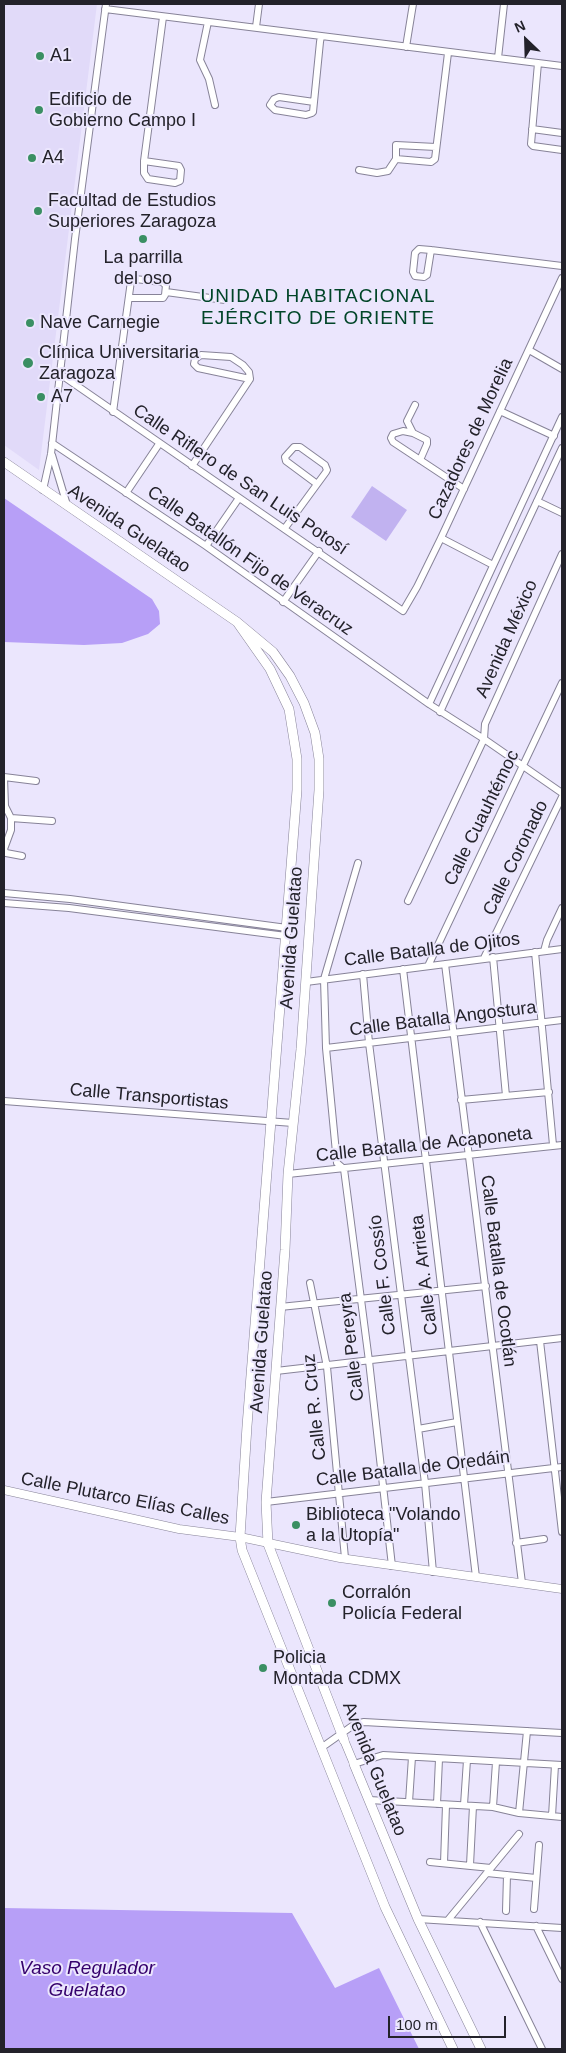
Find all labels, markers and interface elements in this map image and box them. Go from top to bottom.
north arrow [501,15,551,65]
text: N [512,17,528,36]
place label: A1 [50,45,72,67]
marker: A1 [34,50,46,62]
place label: Edificio de Gobierno Campo I [49,89,196,132]
marker: Edificio de Gobierno Campo I [33,104,45,116]
place label: A4 [42,147,64,169]
marker: A4 [26,152,38,164]
place label: Facultad de Estudios Superiores Zaragoza [48,190,216,232]
marker: Facultad de Estudios Superiores Zaragoza [32,205,44,217]
marker: La parrilla del oso [137,233,149,245]
place label: La parrilla del oso [103,247,183,290]
district label: UNIDAD HABITACIONAL EJÉRCITO DE ORIENTE [198,286,438,330]
place label: Nave Carnegie [40,312,160,334]
marker: Nave Carnegie [24,317,36,329]
place label: Clínica Universitaria Zaragoza [39,342,199,384]
street label: Cazadores de Morelia [424,355,518,523]
marker: Clínica Universitaria Zaragoza [21,356,35,370]
place label: A7 [51,386,73,408]
marker: A7 [35,391,47,403]
street label: Calle Riflero de San Luis Potosí [129,400,351,560]
street label: Avenida Guelatao [64,480,194,578]
street label: Calle Batallón Fijo de Veracruz [143,482,357,640]
street label: Avenida México [471,577,543,701]
street label: Calle Cuauhtémoc [440,747,524,889]
street label: Calle Coronado [479,797,553,919]
street label: Avenida Guelatao [276,866,308,1010]
street label: Calle Batalla de Ojitos [343,928,521,972]
street label: Calle Batalla Angostura [348,997,538,1041]
street label: Calle Transportistas [69,1079,229,1115]
street label: Calle Batalla de Acaponeta [315,1123,533,1167]
street label: Calle Batalla de Ocotlán [476,1174,520,1368]
street label: Calle F. Cossío [365,1214,401,1336]
street label: Calle A. Arrieta [407,1214,443,1336]
street label: Avenida Guelatao [246,1270,278,1414]
street label: Calle Pereyra [335,1292,369,1402]
street label: Calle R. Cruz [299,1353,331,1461]
street label: Calle Batalla de Oredáin [315,1446,511,1492]
street label: Calle Plutarco Elías Calles [19,1468,231,1530]
place label: Biblioteca "Volando a la Utopía" [306,1504,461,1546]
marker: Biblioteca "Volando a la Utopía" [290,1519,302,1531]
place label: Corralón Policía Federal [342,1582,462,1625]
marker: Corralón Policía Federal [326,1597,338,1609]
place label: Policia Montada CDMX [273,1647,401,1690]
marker: Policia Montada CDMX [257,1662,269,1674]
street label: Avenida Guelatao [337,1699,411,1839]
water label: Vaso Regulador Guelatao [19,1958,155,2002]
scale bar [391,2006,508,2038]
text: 100 m [396,2016,438,2033]

